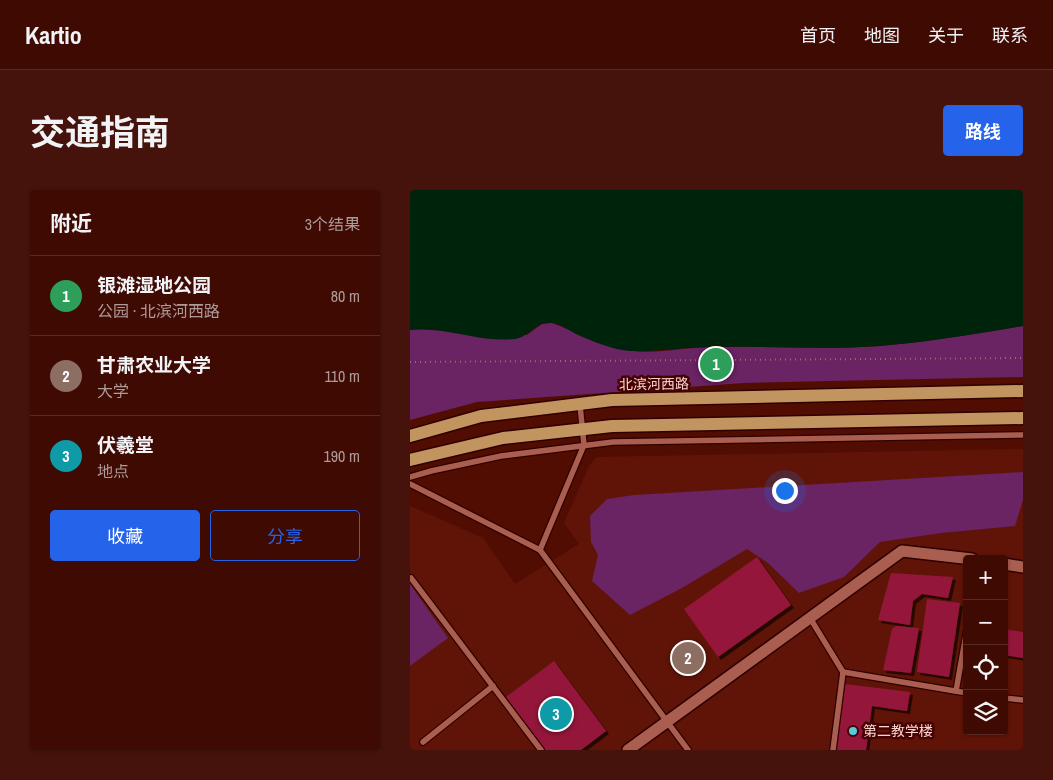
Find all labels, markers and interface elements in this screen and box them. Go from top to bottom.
text: Kartio [25,19,82,51]
text: 首页 [800,23,836,48]
text: 地图 [864,23,900,48]
text: 关于 [928,23,964,48]
text: 联系 [992,23,1028,48]
button: 路线 [943,105,1023,156]
text: 交通指南 [30,109,170,156]
text: 附近 [50,209,92,238]
text: 3个结果 [305,213,360,235]
text: 银滩湿地公园 [97,272,211,298]
text: 1 [62,285,70,307]
text: 80 m [331,285,360,307]
text: 公园 · 北滨河西路 [97,300,220,322]
pin: 1 [700,345,732,383]
text: 甘肃农业大学 [97,352,211,378]
text: 2 [62,365,70,387]
text: 110 m [324,365,360,387]
street label: 北滨河西路 [619,374,689,394]
text: 大学 [97,380,129,402]
text: 伏羲堂 [97,432,154,458]
text: 3 [62,445,70,467]
text: 190 m [324,445,360,467]
text: 地点 [97,460,129,482]
your location [772,478,798,504]
button: 收藏 [50,510,200,561]
button: 分享 [210,510,360,561]
map controls [963,555,1008,735]
button: + [963,555,1008,600]
button: − [963,600,1008,645]
pin: 2 [672,639,704,677]
button: locate [963,645,1008,690]
button: layers [963,690,1008,735]
pin: 3 [540,695,572,733]
place label: 第二教学楼 [863,722,933,740]
marker: 第二教学楼 [847,725,859,737]

